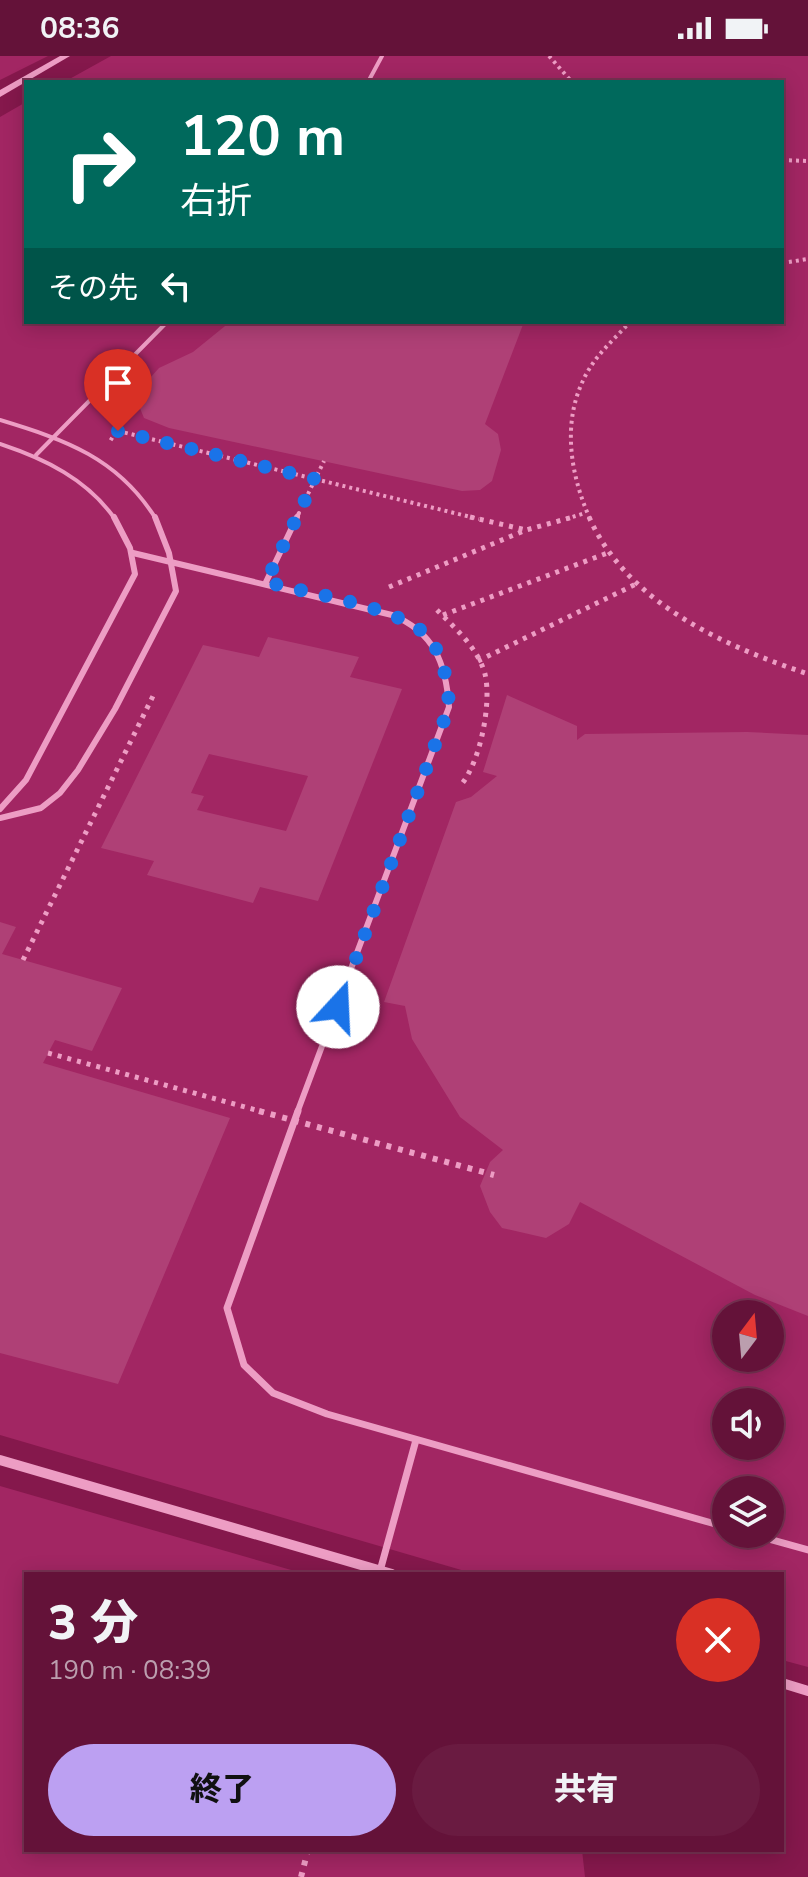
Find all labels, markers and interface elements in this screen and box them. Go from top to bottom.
text: 08:36 [40,8,119,49]
text: 120 m [180,98,345,175]
icon: right [48,112,152,216]
text: 右折 [180,177,252,226]
icon: left [154,264,198,308]
text: その先 [48,268,138,309]
pin [84,349,152,431]
icon: arrive [96,361,140,405]
position arrow [296,965,380,1049]
north arrow [712,1300,784,1372]
map controls [712,1300,784,1548]
button: sound [712,1388,784,1460]
button: layers [712,1476,784,1548]
text: 3 分 [48,1590,138,1656]
button: close [676,1598,760,1682]
text: 190 m · 08:39 [48,1653,211,1688]
button: 終了 [48,1744,396,1836]
button: 共有 [412,1744,760,1836]

